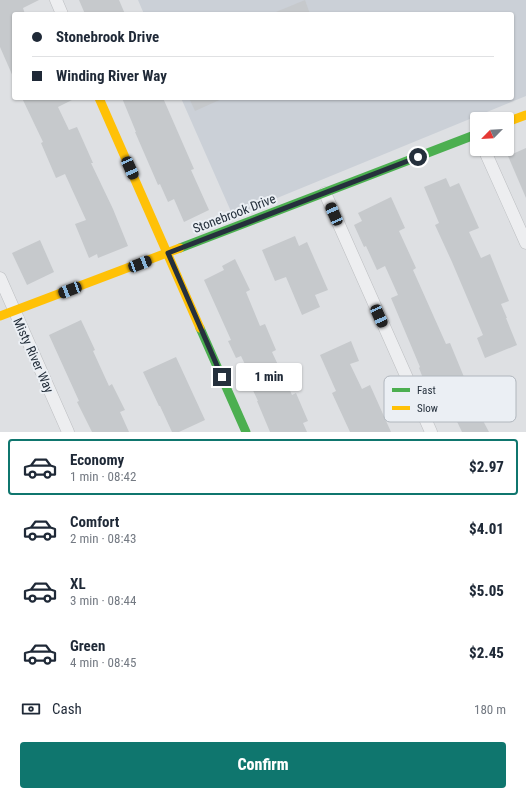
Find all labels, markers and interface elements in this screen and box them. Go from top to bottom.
text: Stonebrook Drive [56,28,159,46]
text: Winding River Way [56,67,167,85]
north arrow [470,112,514,156]
map controls [470,112,514,156]
route start [409,148,427,166]
car [120,155,140,181]
street label: Stonebrook Drive [191,191,278,236]
car [324,201,344,227]
car [127,254,153,274]
car [57,280,83,300]
car [369,303,389,329]
street label: Misty River Way [10,315,57,396]
callout: 1 min [236,363,302,391]
route end [213,368,231,386]
text: 1 min [255,369,283,384]
legend [384,376,516,422]
text: Fast [417,384,436,397]
text: Slow [417,402,438,415]
icon: car [22,449,58,485]
text: Economy [70,451,124,469]
text: $2.97 [469,458,504,476]
text: 1 min · 08:42 [70,469,136,484]
icon: car [22,511,58,547]
text: Comfort [70,513,119,531]
text: $4.01 [469,520,504,538]
text: 2 min · 08:43 [70,531,136,546]
icon: car [22,573,58,609]
text: XL [70,575,86,593]
text: $5.05 [469,582,504,600]
text: 3 min · 08:44 [70,593,136,608]
icon: car [22,635,58,671]
text: Green [70,637,105,655]
text: $2.45 [469,644,504,662]
text: 4 min · 08:45 [70,655,136,670]
icon: cash [20,698,42,720]
text: Cash [52,700,82,718]
text: 180 m [474,702,506,717]
button: Confirm [20,742,506,788]

